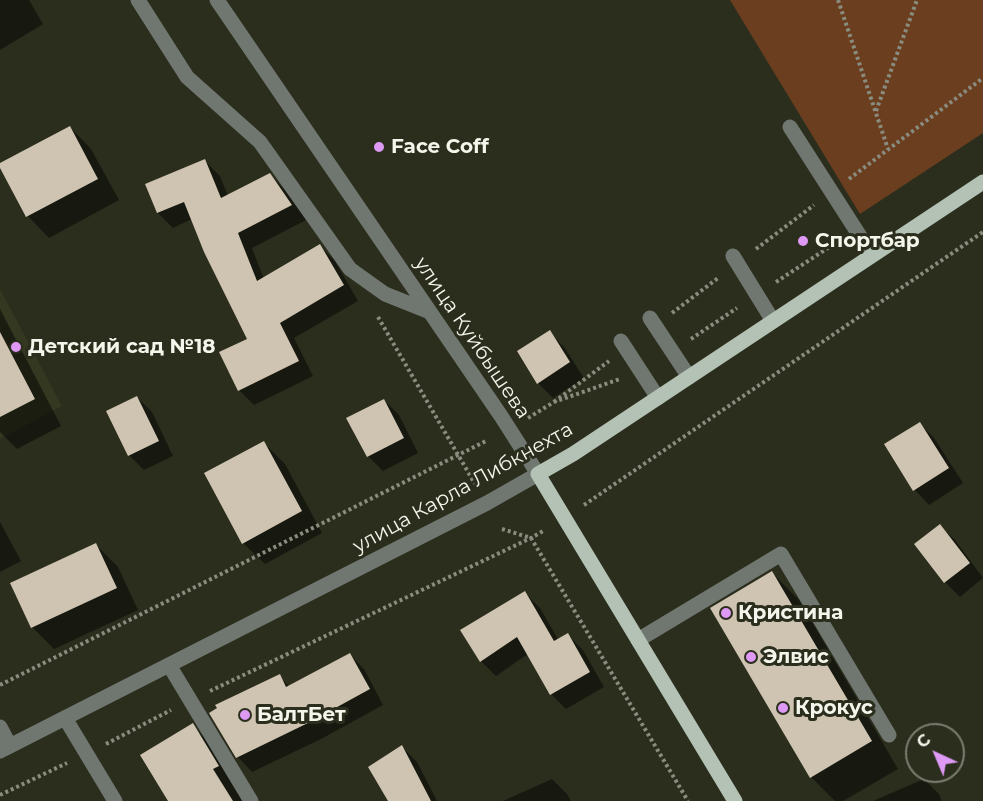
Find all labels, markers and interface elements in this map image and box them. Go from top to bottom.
place label: Face Coff [391,135,489,159]
marker: Face Coff [372,140,386,154]
place label: Спортбар [815,229,920,253]
marker: Спортбар [796,234,810,248]
street label: улица Куйбышева [409,253,535,423]
place label: Детский сад №18 [28,335,215,359]
marker: Детский сад №18 [9,340,23,354]
street label: улица Карла Либкнехта [349,418,577,558]
place label: Кристина [738,601,843,625]
marker: Кристина [719,606,733,620]
place label: Элвис [763,645,829,669]
marker: Элвис [744,650,758,664]
place label: Крокус [795,696,873,720]
marker: Крокус [776,701,790,715]
place label: БалтБет [257,703,346,727]
marker: БалтБет [238,708,252,722]
north arrow [905,723,965,783]
text: С [913,730,934,752]

